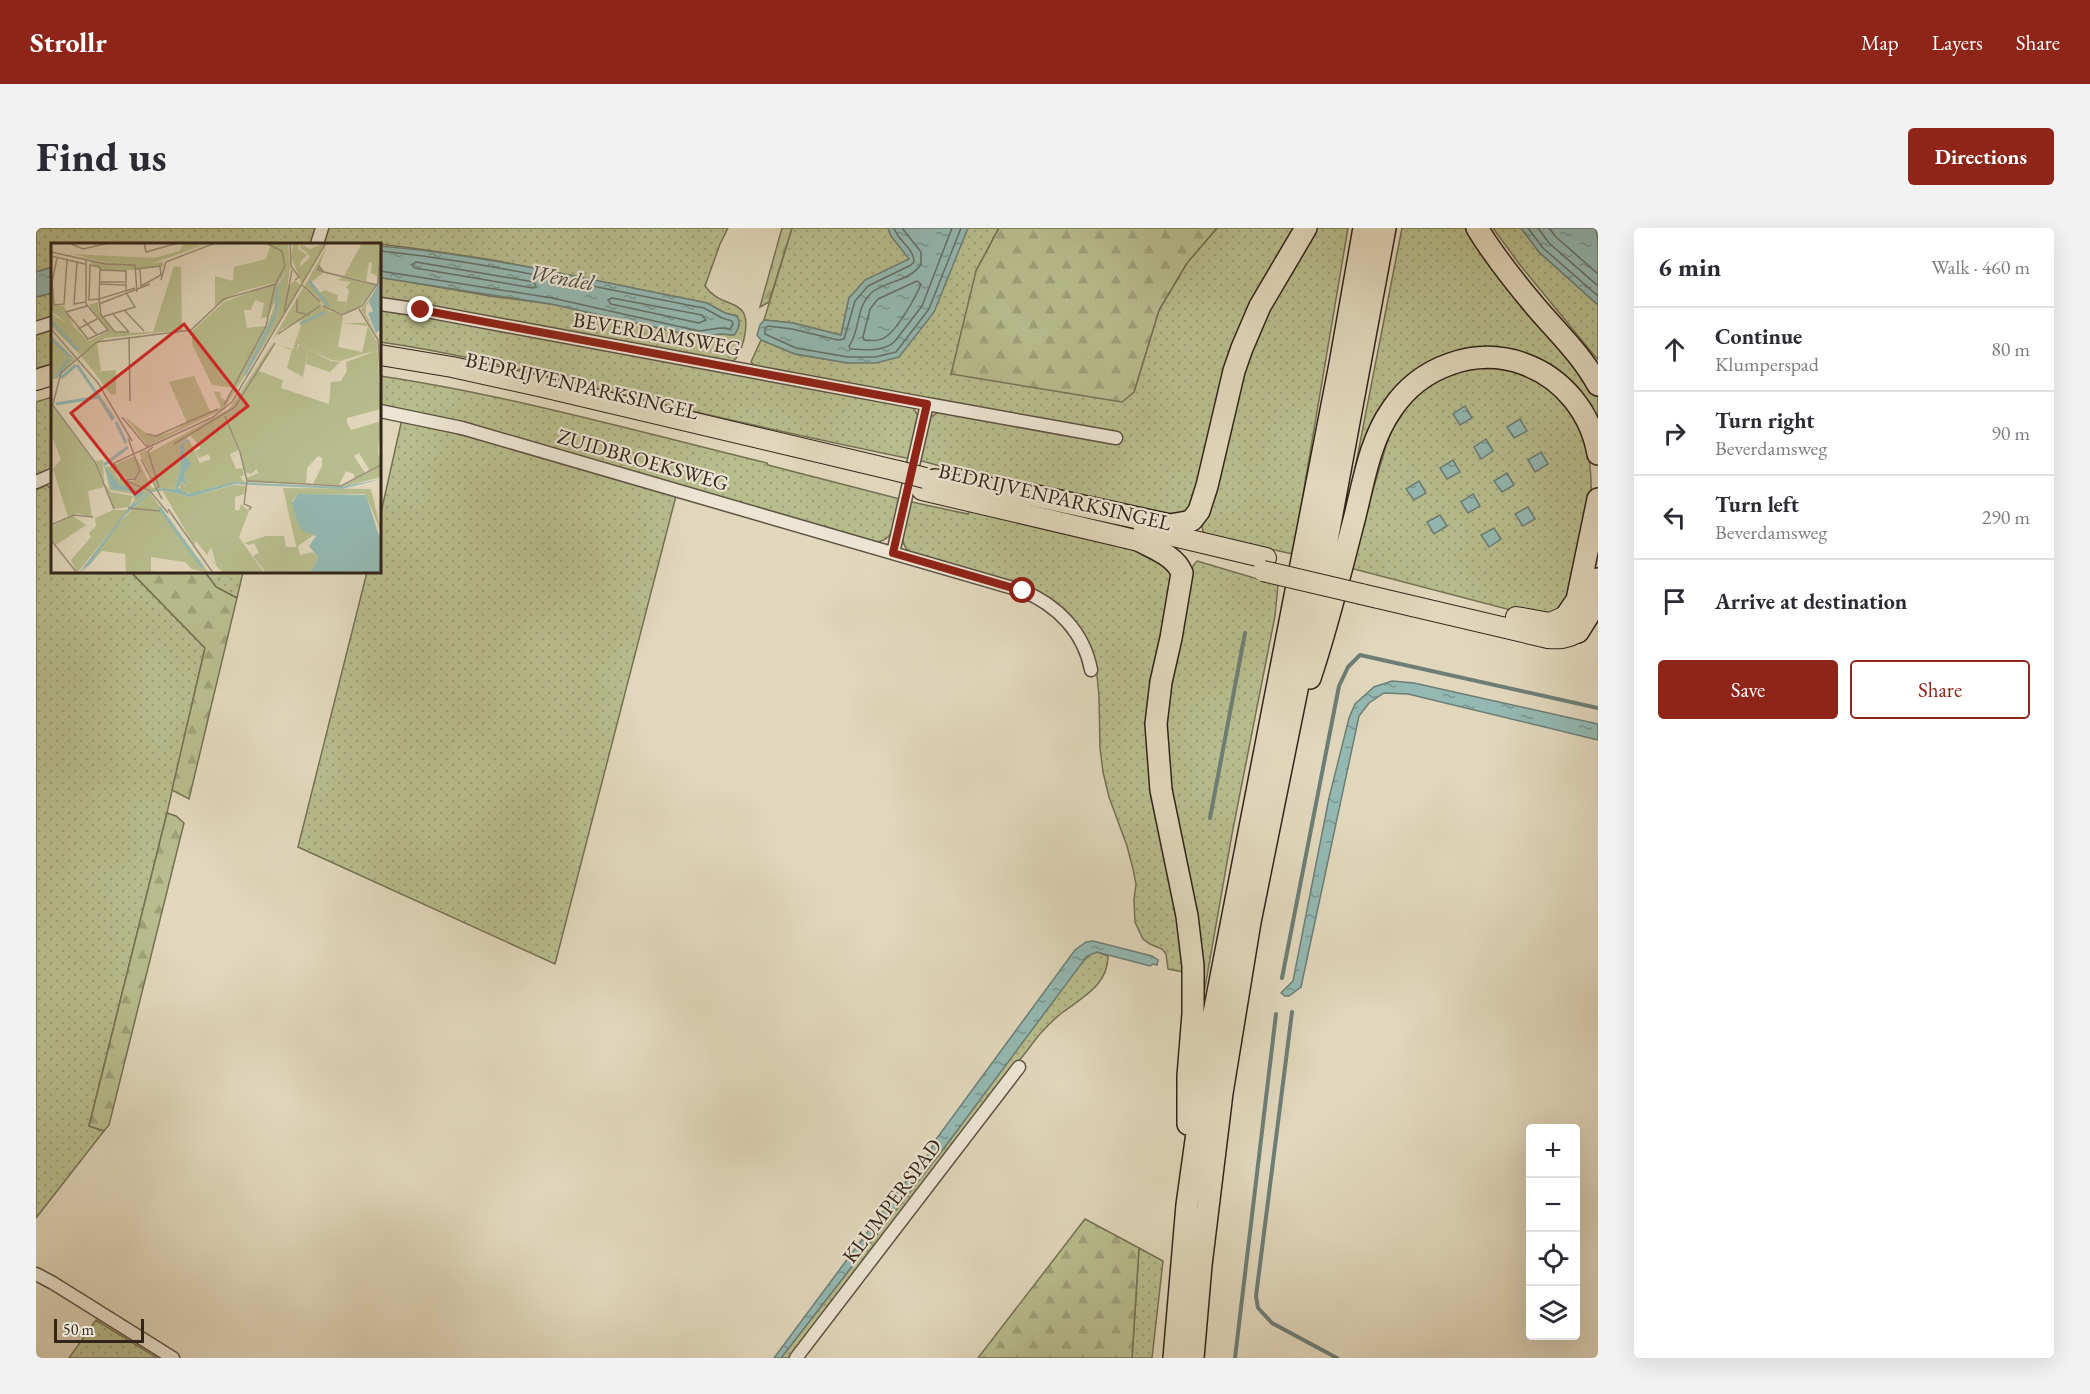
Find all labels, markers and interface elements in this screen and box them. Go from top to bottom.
text: Strollr [30,24,107,60]
text: Map [1861,29,1899,56]
text: Layers [1932,29,1983,56]
text: Share [2016,29,2060,56]
button: Directions [1908,128,2054,185]
text: Find us [36,129,167,184]
inset map [51,243,381,573]
text: 6 min [1658,250,1721,284]
text: Walk · 460 m [1931,254,2030,280]
water label: Wendel [528,258,597,298]
route end [407,296,433,322]
street label: BEVERDAMSWEG [571,305,743,362]
text: Continue [1715,322,1802,351]
icon: ahead [1658,333,1691,366]
text: 80 m [1991,336,2030,362]
street label: BEDRIJVENPARKSINGEL [463,346,702,426]
text: Klumperspad [1715,351,1819,377]
text: Turn right [1715,406,1814,435]
icon: right [1658,417,1691,450]
text: 90 m [1991,420,2030,446]
street label: ZUIDBROEKSWEG [554,422,732,497]
text: Beverdamsweg [1715,435,1827,461]
street label: BEDRIJVENPARKSINGEL [936,457,1175,537]
text: Turn left [1715,490,1799,519]
icon: left [1658,501,1691,534]
text: 290 m [1982,504,2030,530]
text: Beverdamsweg [1715,519,1827,545]
route start [1009,577,1035,603]
icon: arrive [1658,585,1691,618]
text: Arrive at destination [1715,587,1907,616]
button: Save [1658,660,1838,719]
button: Share [1850,660,2030,719]
map controls [1526,1124,1580,1340]
button: + [1526,1124,1580,1178]
street label: KLUMPERSPAD [836,1133,947,1268]
button: − [1526,1178,1580,1232]
button: locate [1526,1232,1580,1286]
button: layers [1526,1286,1580,1340]
scale bar [54,1316,144,1344]
text: 50 m [63,1319,94,1340]

